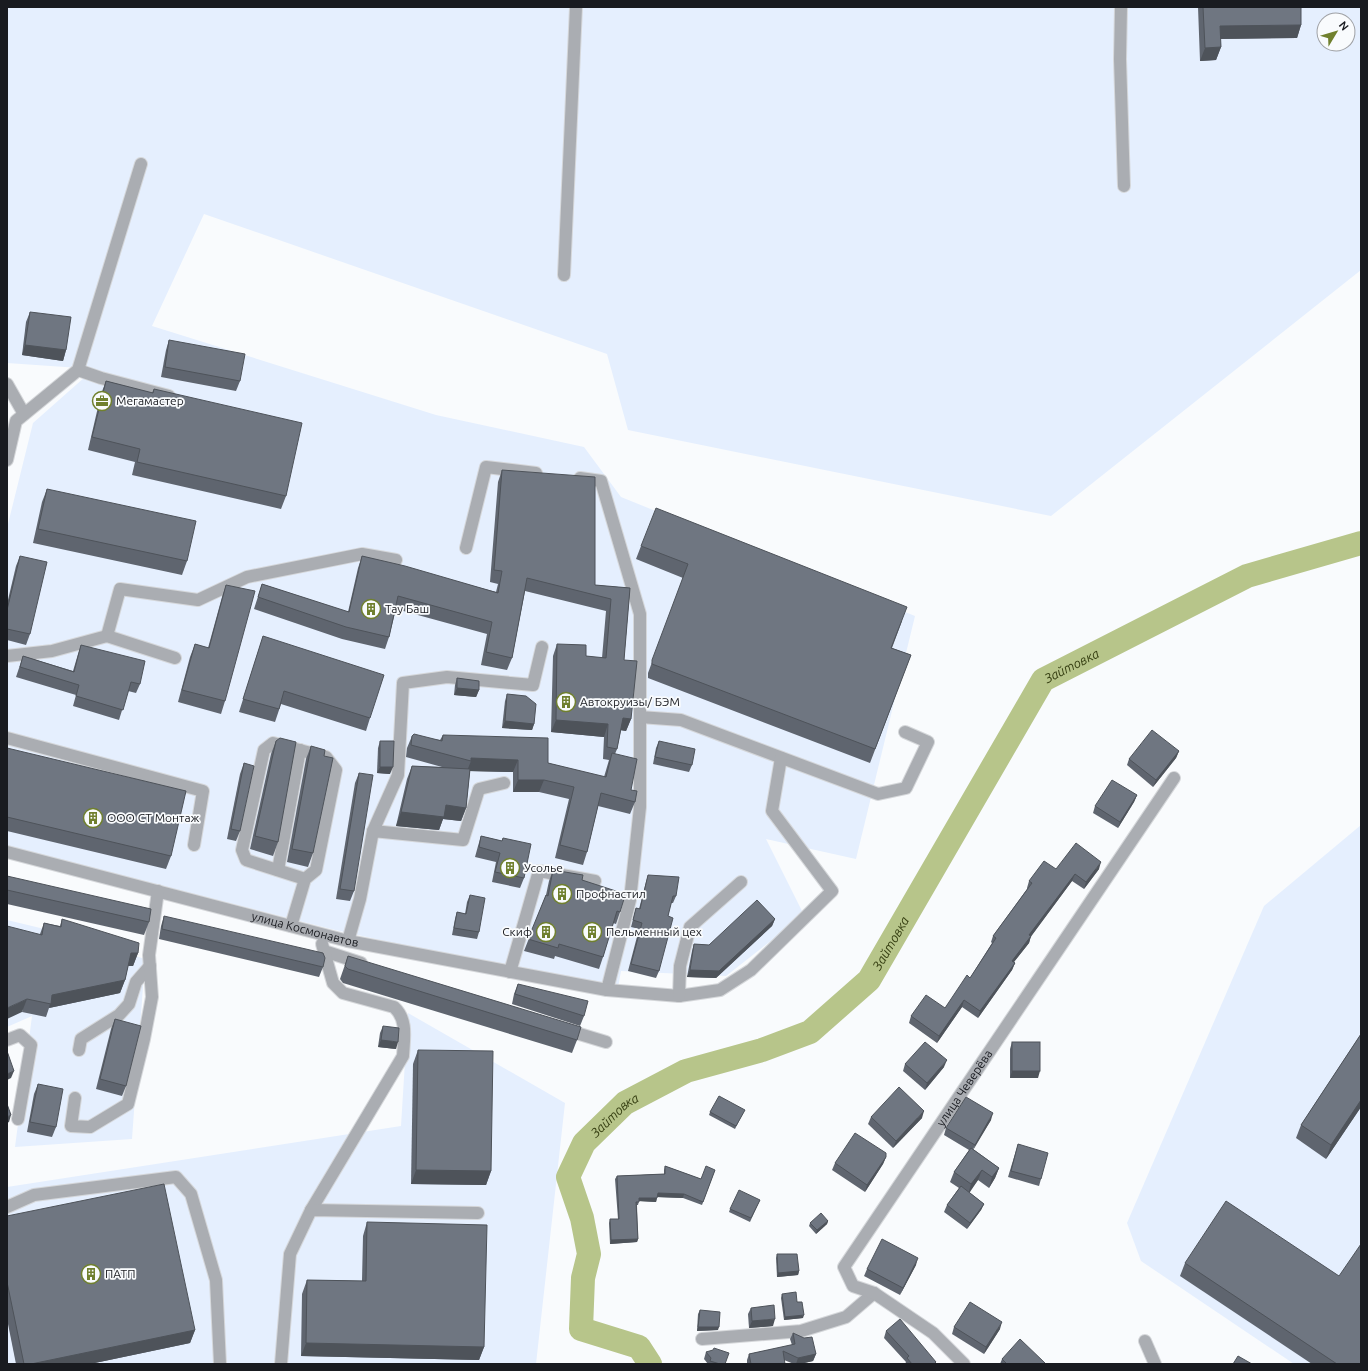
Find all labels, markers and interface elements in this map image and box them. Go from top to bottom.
north arrow [1316,12,1356,52]
text: N [1337,19,1351,33]
office icon: Мегамастер [91,390,113,412]
place label: Мегамастер [116,394,184,407]
building icon: Тау Баш [360,598,382,620]
place label: Тау Баш [385,602,429,615]
water label: Зайтовка [1041,646,1101,686]
building icon: Автокруизы/ БЭМ [555,691,577,713]
place label: Автокруизы/ БЭМ [580,695,680,708]
building icon: ООО СТ Монтаж [82,807,104,829]
place label: ООО СТ Монтаж [107,811,200,824]
building icon: Усолье [499,857,521,879]
place label: Усолье [524,861,563,874]
building icon: Профнастил [551,883,573,905]
place label: Профнастил [576,887,646,900]
street label: улица Космонавтов [250,909,360,949]
water label: Зайтовка [869,914,911,973]
building icon: Скиф [535,921,557,943]
building icon: Пельменный цех [581,921,603,943]
place label: Скиф [502,925,532,938]
place label: Пельменный цех [606,925,702,938]
street label: улица Чеверёва [934,1047,995,1129]
water label: Зайтовка [587,1090,641,1140]
building icon: ПАТП [80,1263,102,1285]
place label: ПАТП [105,1267,135,1280]

